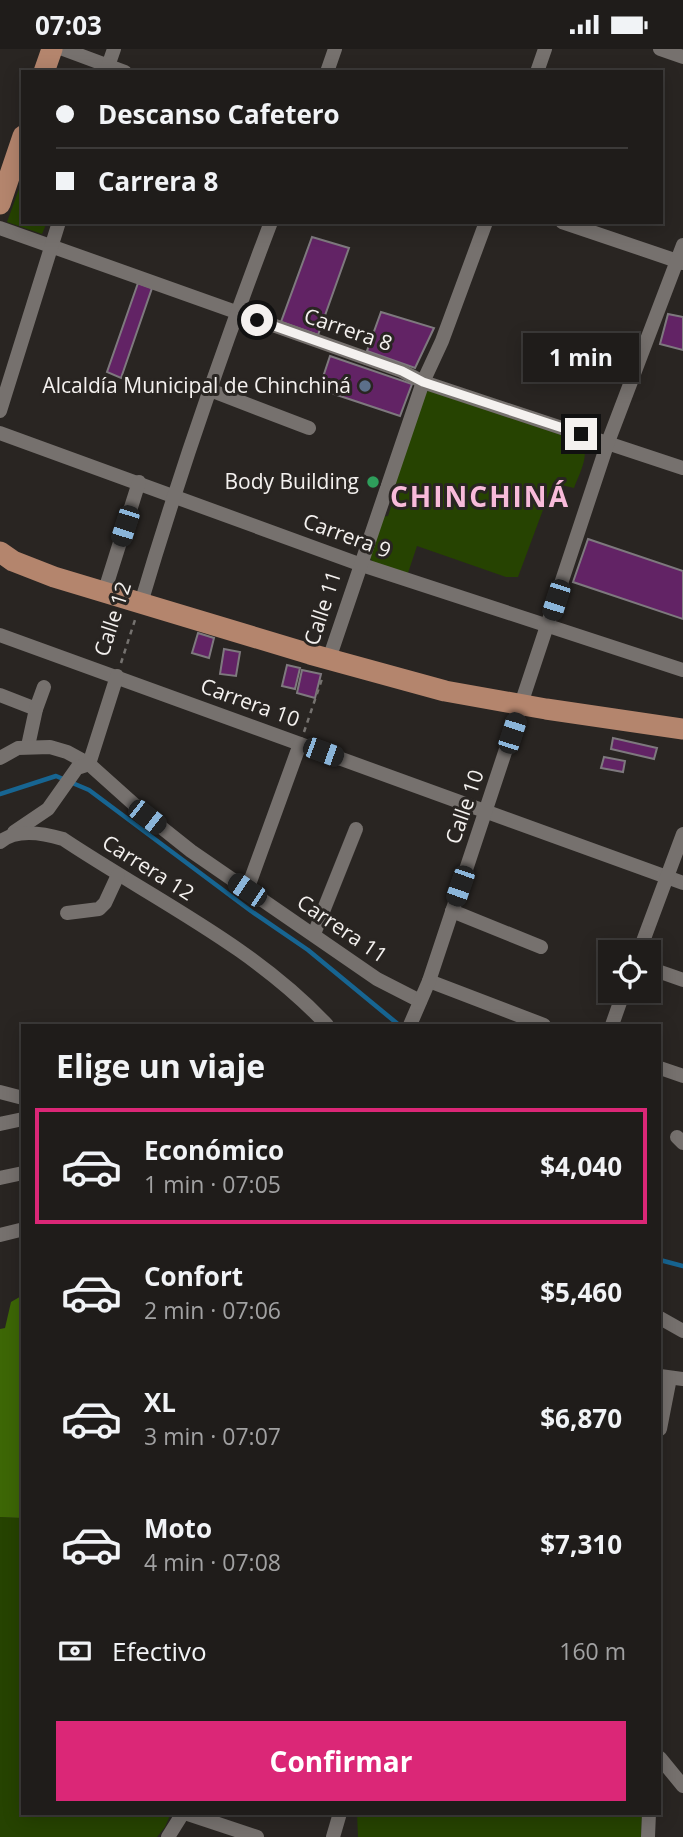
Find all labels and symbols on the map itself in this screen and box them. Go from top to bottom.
street label: Carrera 8 [300,301,396,357]
route start [241,304,273,336]
callout: 1 min [523,333,639,381]
place label: Alcaldía Municipal de Chinchiná [42,371,351,399]
marker: Alcaldía Municipal de Chinchiná [357,378,373,394]
route end [565,418,597,450]
place label: Body Building [224,467,359,495]
marker: Body Building [365,474,381,490]
district label: CHINCHINÁ [390,477,570,515]
car [109,503,142,549]
street label: Carrera 9 [300,506,395,564]
street label: Calle 11 [297,567,347,649]
car [540,577,573,623]
street label: Calle 12 [87,578,137,660]
street label: Carrera 10 [197,671,304,733]
car [496,710,529,756]
car [300,735,347,769]
street label: Calle 10 [438,766,490,848]
car [124,796,171,838]
street label: Carrera 12 [97,828,200,906]
car [444,863,477,909]
car [224,870,271,910]
street label: Carrera 11 [292,888,393,969]

